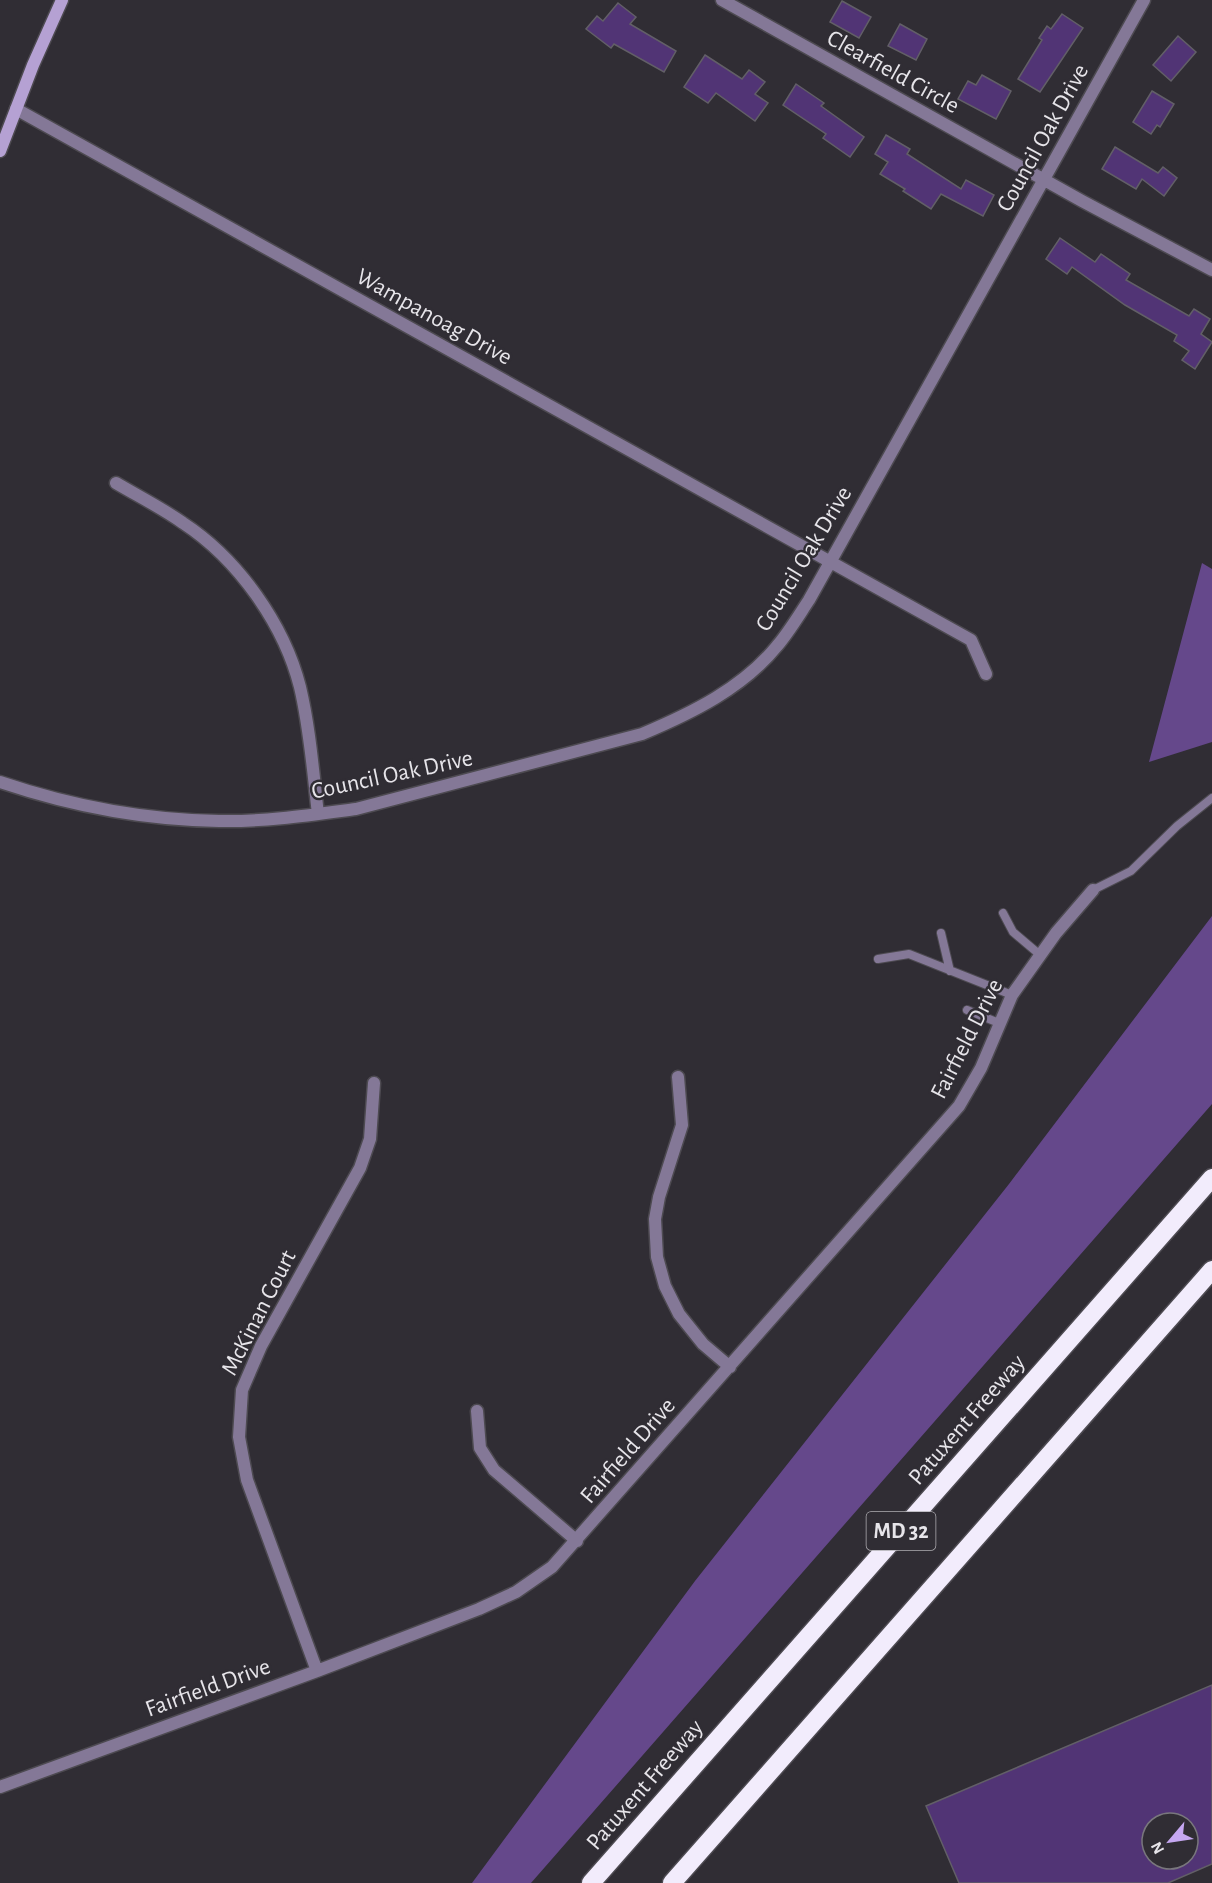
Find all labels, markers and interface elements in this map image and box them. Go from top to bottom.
street label: Clearfield Circle [823,26,963,118]
street label: Council Oak Drive [993,60,1093,216]
street label: Wampanoag Drive [352,264,516,370]
street label: Council Oak Drive [751,482,857,636]
street label: Council Oak Drive [309,746,475,804]
street label: Fairfield Drive [927,975,1007,1103]
street label: McKinan Court [217,1246,301,1379]
street label: Patuxent Freeway [904,1350,1030,1490]
street label: Fairfield Drive [576,1394,680,1508]
road number: MD 32 [866,1512,936,1550]
street label: Fairfield Drive [142,1654,274,1722]
street label: Patuxent Freeway [582,1715,708,1855]
north arrow [1140,1811,1200,1871]
text: N [1148,1839,1167,1857]

